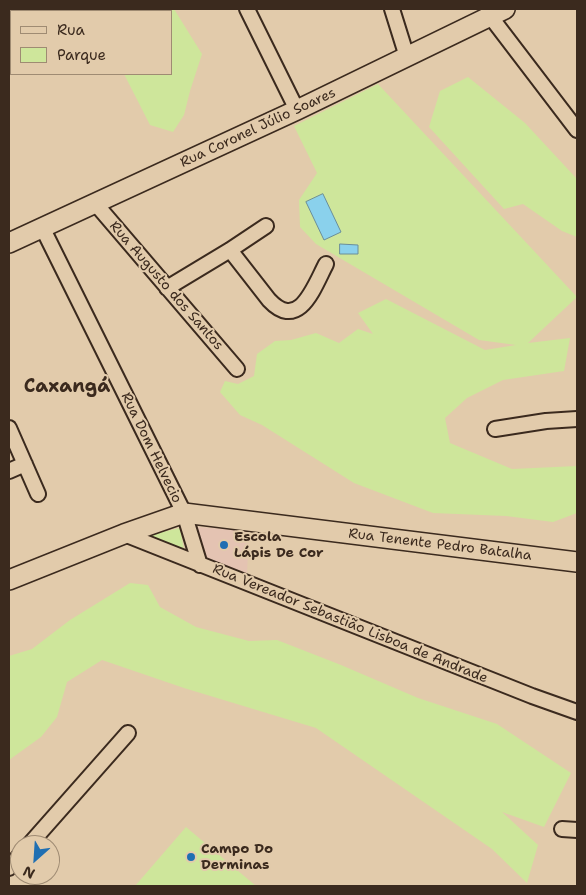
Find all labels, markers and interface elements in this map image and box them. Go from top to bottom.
legend [10,10,172,75]
text: Rua [57,20,85,40]
text: Parque [57,45,106,65]
street label: Rua Coronel Júlio Soares [178,85,338,171]
street label: Rua Augusto dos Santos [105,218,227,354]
district label: Caxangá [24,376,110,398]
street label: Rua Dom Helvecio [117,390,185,506]
street label: Rua Tenente Pedro Batalha [347,525,533,565]
place label: Escola Lápis De Cor [234,529,324,562]
marker: Escola Lápis De Cor [218,539,230,551]
street label: Rua Vereador Sebastião Lisboa de Andrade [210,561,490,687]
north arrow [10,835,60,885]
place label: Campo Do Derminas [201,841,273,874]
marker: Campo Do Derminas [185,851,197,863]
text: N [20,862,38,883]

